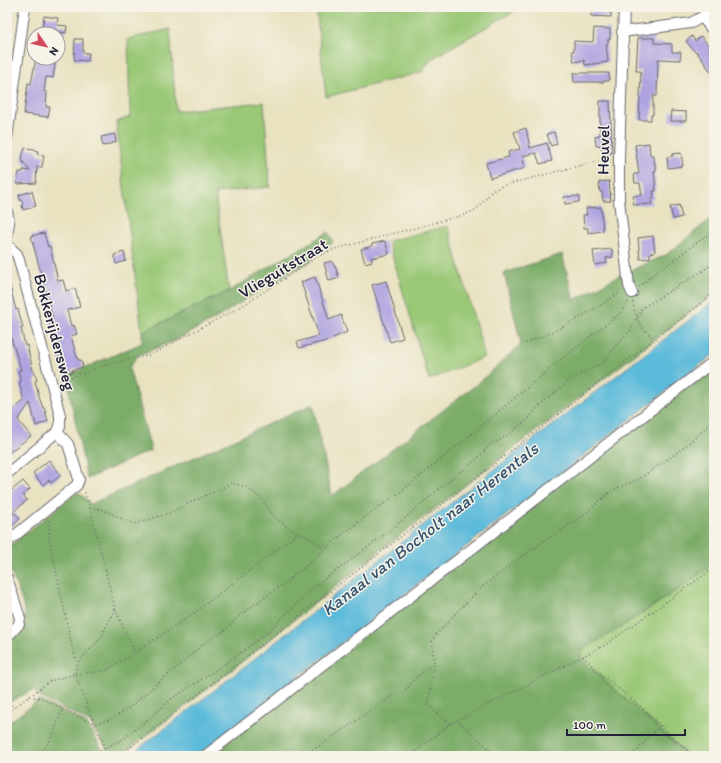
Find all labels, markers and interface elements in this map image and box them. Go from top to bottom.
north arrow [26,26,66,66]
text: N [46,45,61,58]
street label: Heuvel [593,125,613,175]
street label: Vlieguitstraat [235,234,331,302]
street label: Bokkerijdersweg [30,271,80,393]
water label: Kanaal van Bocholt naar Herentals [317,437,543,620]
scale bar [567,711,685,737]
text: 100 m [573,718,606,732]

